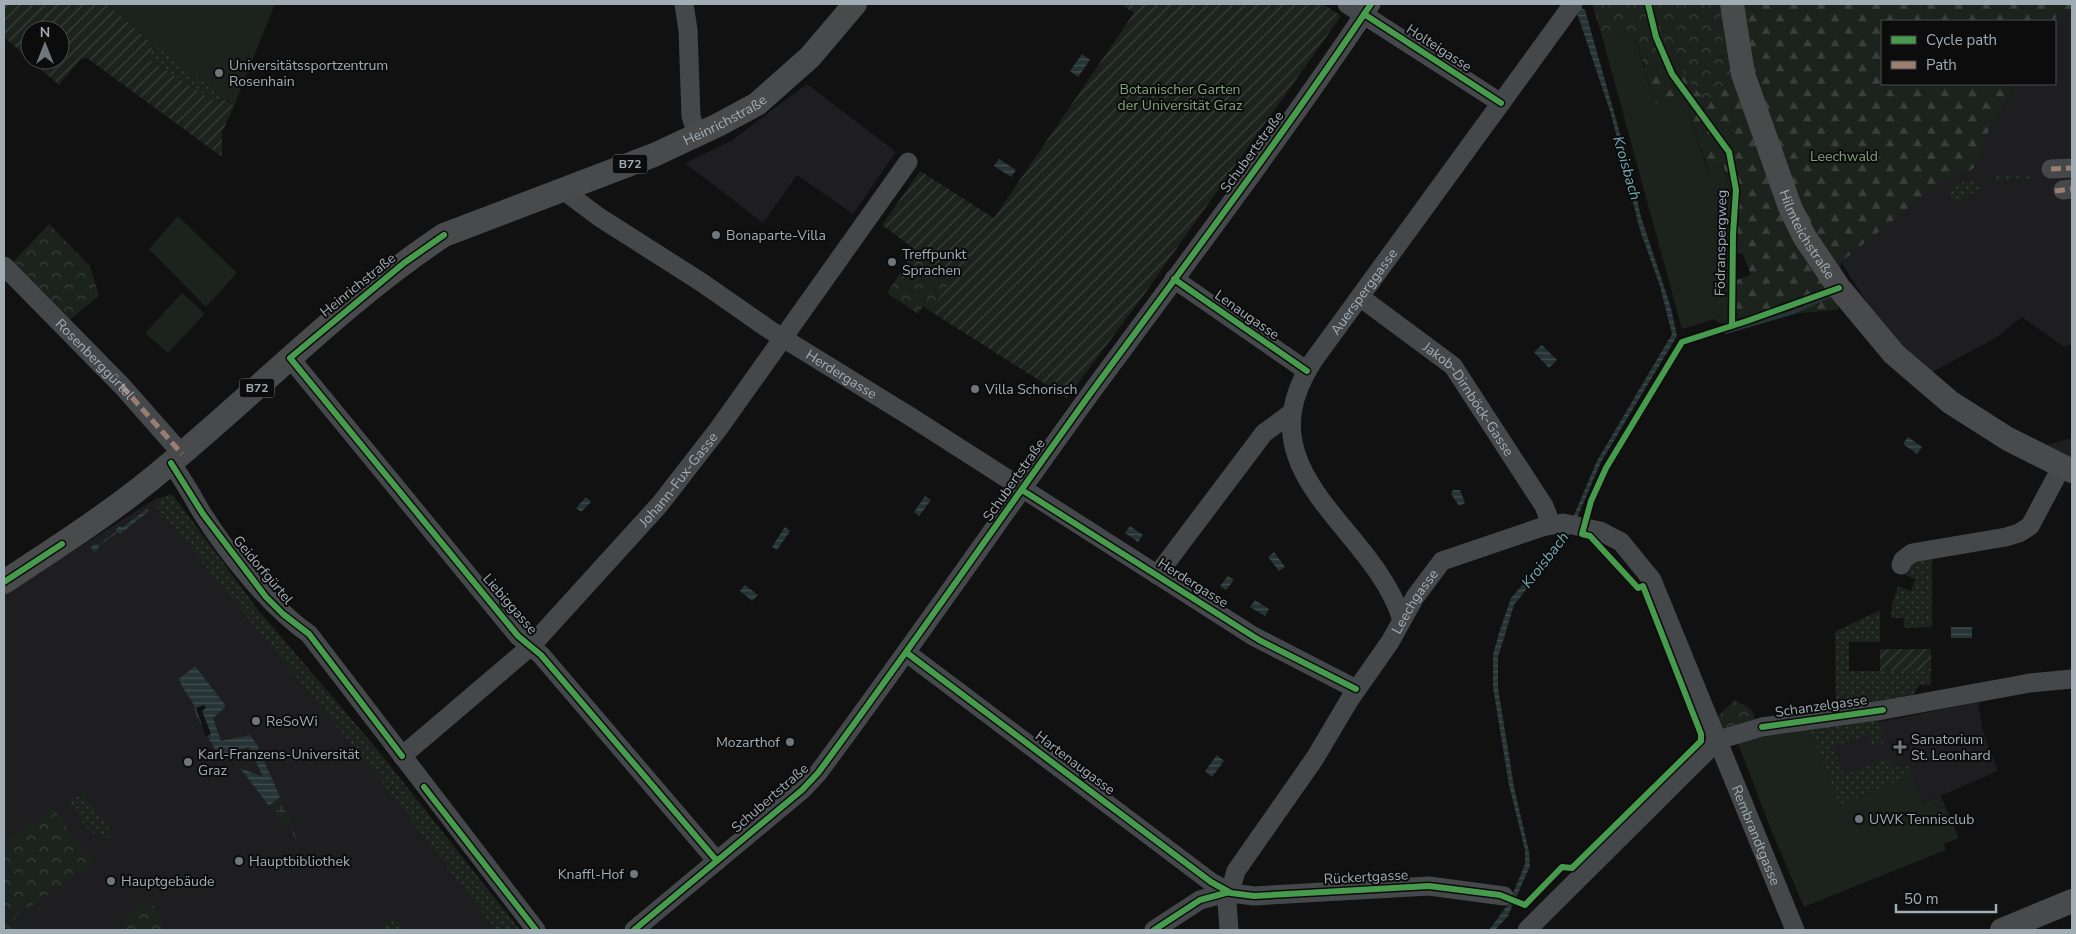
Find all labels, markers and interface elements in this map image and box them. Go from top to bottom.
north arrow [20,20,70,70]
street label: Holteigasse [1403,20,1475,76]
legend [1881,20,2056,85]
text: N [40,23,50,42]
text: Cycle path [1926,30,1997,50]
text: Path [1926,55,1957,75]
place label: Universitätssportzentrum Rosenhain [229,56,388,91]
marker: Universitätssportzentrum Rosenhain [213,67,225,79]
park label: Botanischer Garten der Universität Graz [1118,80,1243,115]
street label: Heinrichstraße [680,90,771,150]
street label: Schubertstraße [1216,107,1288,197]
water label: Kroisbach [1608,134,1646,202]
park label: Leechwald [1810,147,1878,166]
road number: B72 [612,154,648,173]
street label: Hilmteichstraße [1775,187,1840,283]
street label: Födranspergweg [1711,190,1731,296]
place label: Bonaparte-Villa [726,226,826,245]
marker: Bonaparte-Villa [710,229,722,241]
place label: Treffpunkt Sprachen [902,245,967,280]
street label: Auersperggasse [1326,245,1401,339]
street label: Heinrichstraße [316,249,400,321]
marker: Treffpunkt Sprachen [886,256,898,268]
street label: Lenaugasse [1211,286,1283,344]
street label: Rosenberggürtel [51,314,139,404]
street label: Jakob-Dirnböck-Gasse [1418,337,1519,460]
street label: Herdergasse [802,345,881,403]
road number: B72 [240,378,274,398]
place label: Villa Schorisch [984,380,1077,399]
marker: Villa Schorisch [969,383,981,395]
street label: Johann-Fux-Gasse [634,428,722,532]
street label: Schubertstraße [978,435,1050,525]
water label: Kroisbach [1517,528,1573,592]
street label: Geidorfgürtel [229,532,298,609]
street label: Herdergasse [1154,554,1232,612]
street label: Leechgasse [1387,565,1442,637]
street label: Liebiggasse [478,570,542,638]
street label: Schanzelgasse [1774,690,1868,722]
place label: ReSoWi [266,712,318,731]
marker: ReSoWi [250,715,262,727]
street label: Hartenaugasse [1031,727,1119,799]
place label: Sanatorium St. Leonhard [1911,730,1991,765]
place label: Mozarthof [716,733,780,752]
marker: Mozarthof [784,736,796,748]
marker: Sanatorium St. Leonhard [1893,740,1907,754]
place label: Karl-Franzens-Universität Graz [198,745,360,780]
marker: Karl-Franzens-Universität Graz [182,756,194,768]
street label: Schubertstraße [727,759,813,837]
street label: Rembrandtgasse [1727,782,1785,888]
place label: UWK Tennisclub [1869,810,1974,829]
marker: UWK Tennisclub [1853,813,1865,825]
place label: Hauptbibliothek [249,852,351,871]
marker: Hauptbibliothek [233,855,245,867]
place label: Knaffl-Hof [558,865,624,884]
street label: Rückertgasse [1323,865,1409,889]
marker: Knaffl-Hof [628,868,640,880]
place label: Hauptgebäude [121,872,215,891]
marker: Hauptgebäude [105,875,117,887]
scale bar [1896,882,1996,914]
text: 50 m [1904,889,1939,909]

